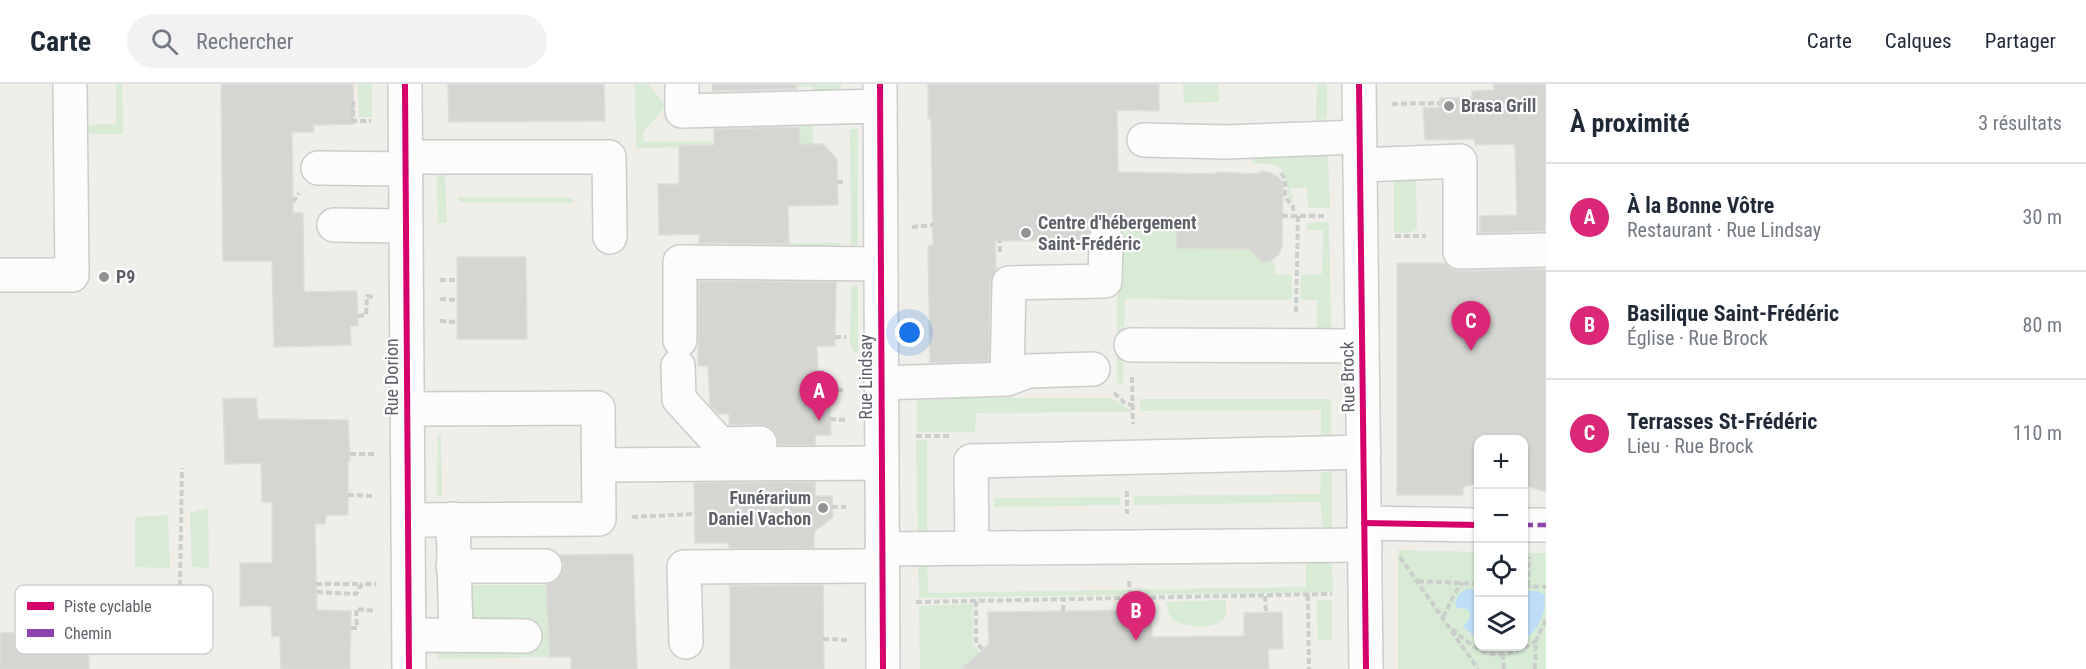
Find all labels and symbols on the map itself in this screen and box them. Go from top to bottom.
place label: Brasa Grill [1461,95,1536,116]
marker: Brasa Grill [1442,99,1456,113]
place label: Centre d'hébergement Saint-Frédéric [1038,212,1197,254]
marker: Centre d'hébergement Saint-Frédéric [1019,226,1033,240]
place label: P9 [116,266,135,287]
marker: P9 [97,270,111,284]
pin: C [1452,302,1490,351]
your location [895,318,924,347]
street label: Rue Lindsay [855,334,876,420]
street label: Rue Dorion [381,338,402,416]
street label: Rue Brock [1336,341,1359,413]
pin: A [800,372,838,421]
place label: Funérarium Daniel Vachon [708,487,811,529]
marker: Funérarium Daniel Vachon [816,501,830,515]
legend [15,585,213,654]
pin: B [1116,592,1156,641]
text: Piste cyclable [64,597,151,616]
text: Chemin [64,624,112,643]

